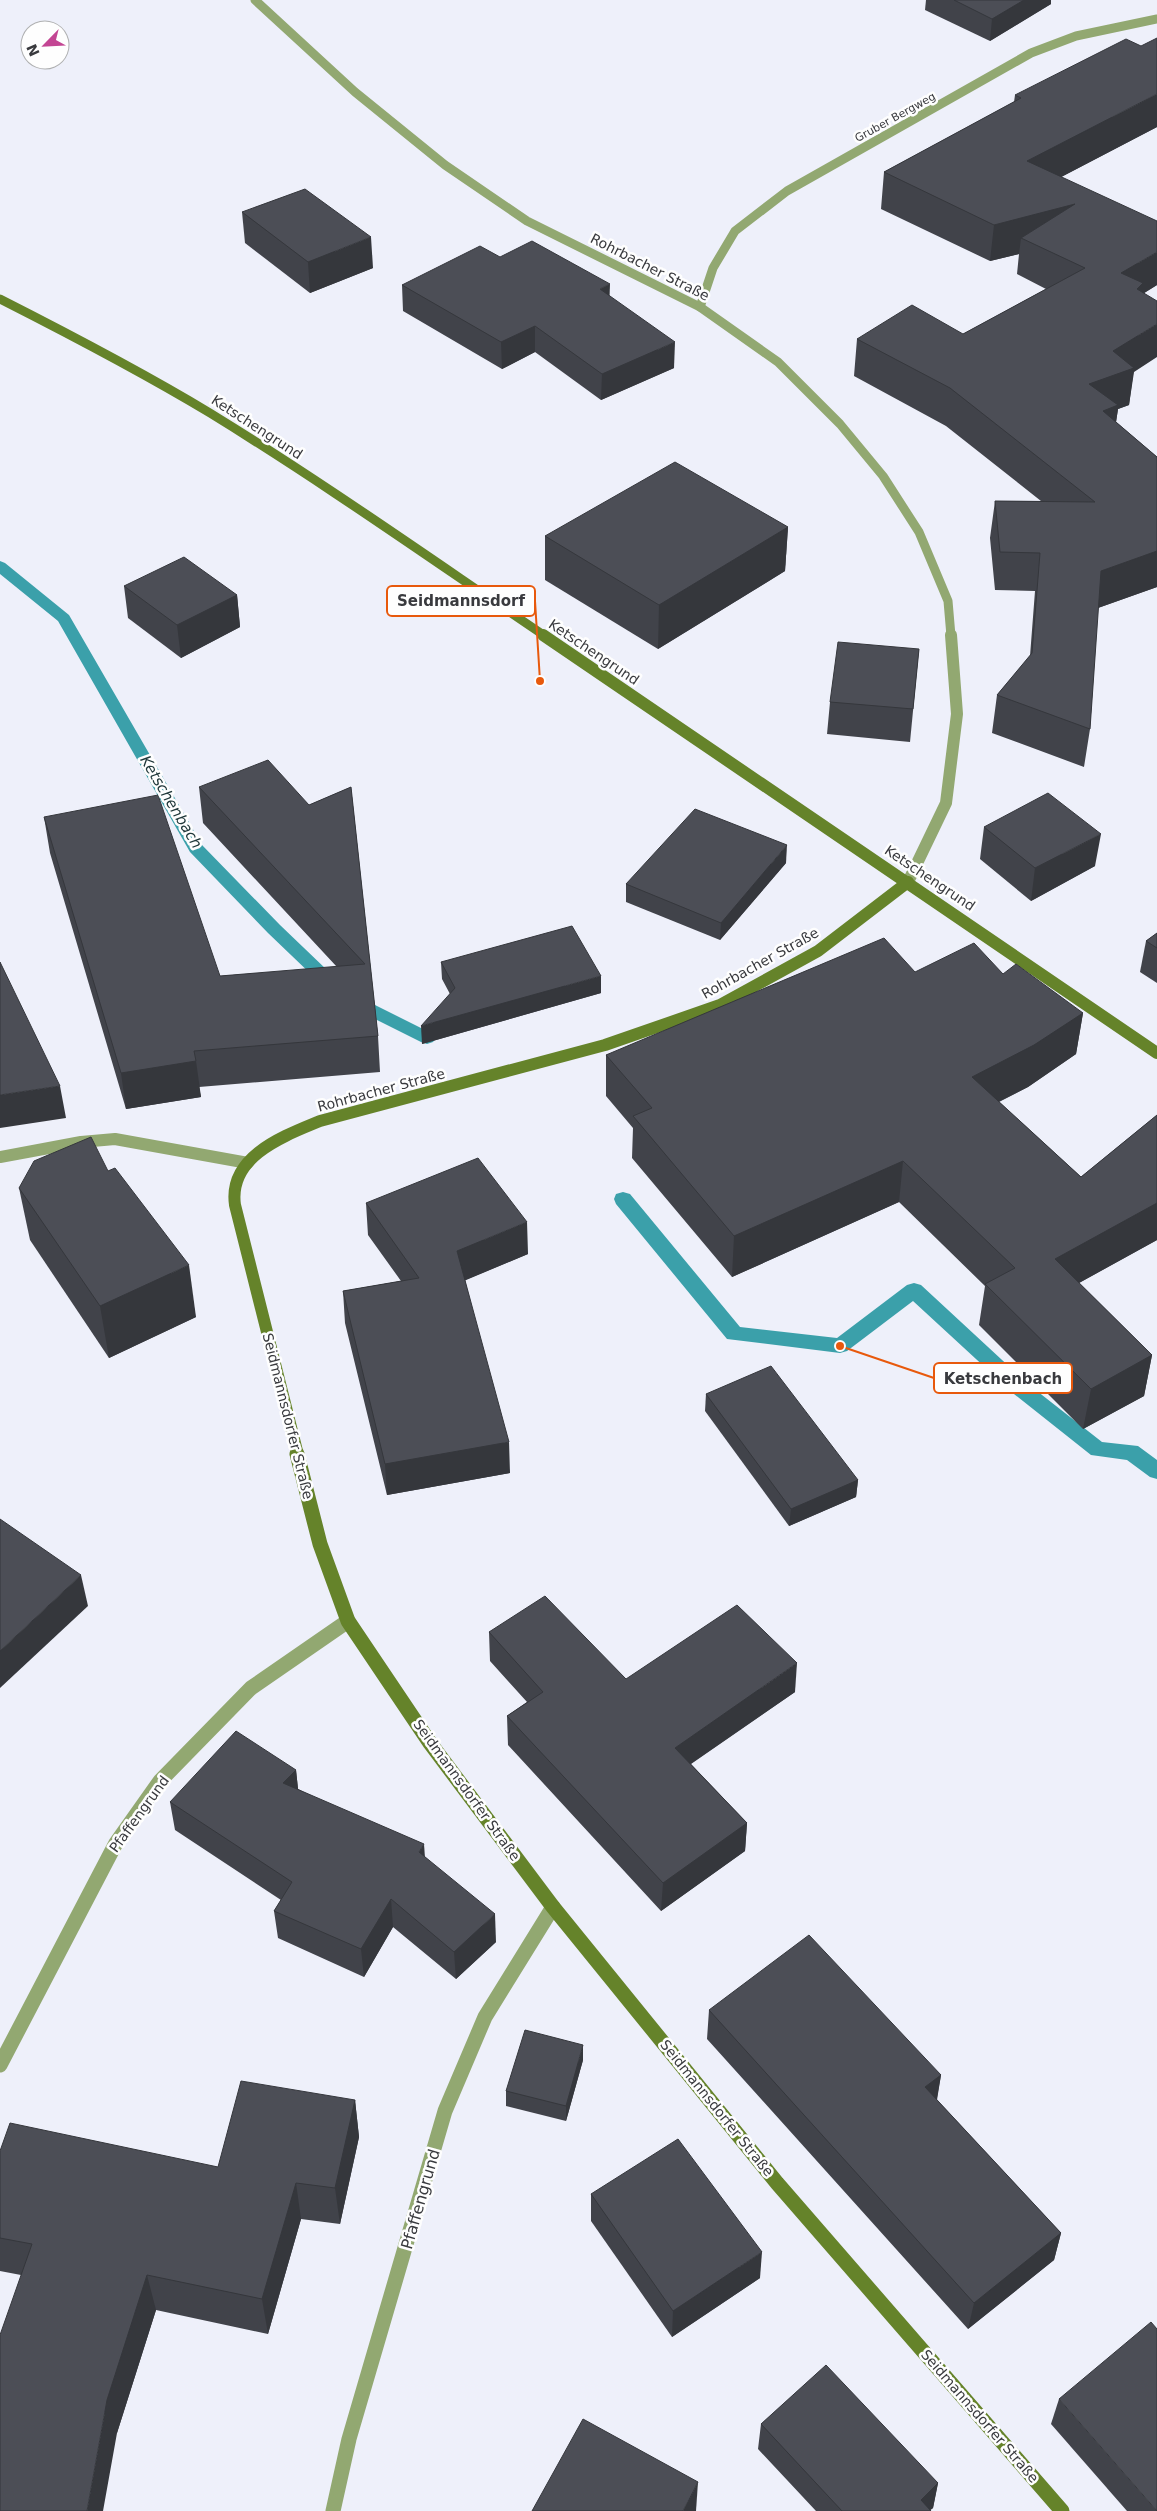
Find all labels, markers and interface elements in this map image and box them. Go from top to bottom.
north arrow [20,20,70,70]
text: N [23,42,43,59]
street label: Gruber Bergweg [853,90,938,145]
street label: Rohrbacher Straße [588,230,712,304]
street label: Ketschengrund [209,392,305,462]
callout: Seidmannsdorf [387,586,535,616]
text: Seidmannsdorf [397,592,525,610]
street label: Ketschengrund [546,616,642,688]
water label: Ketschenbach [136,752,206,852]
street label: Ketschengrund [882,842,978,914]
street label: Rohrbacher Straße [699,924,821,1002]
street label: Rohrbacher Straße [316,1065,446,1115]
street label: Seidmannsdorfer Straße [260,1331,316,1501]
callout: Ketschenbach [934,1363,1072,1393]
text: Ketschenbach [944,1370,1062,1388]
street label: Seidmannsdorfer Straße [410,1716,524,1864]
street label: Pfaffengrund [106,1773,172,1855]
street label: Seidmannsdorfer Straße [657,2037,777,2179]
street label: Pfaffengrund [397,2147,444,2251]
street label: Seidmannsdorfer Straße [918,2346,1042,2486]

